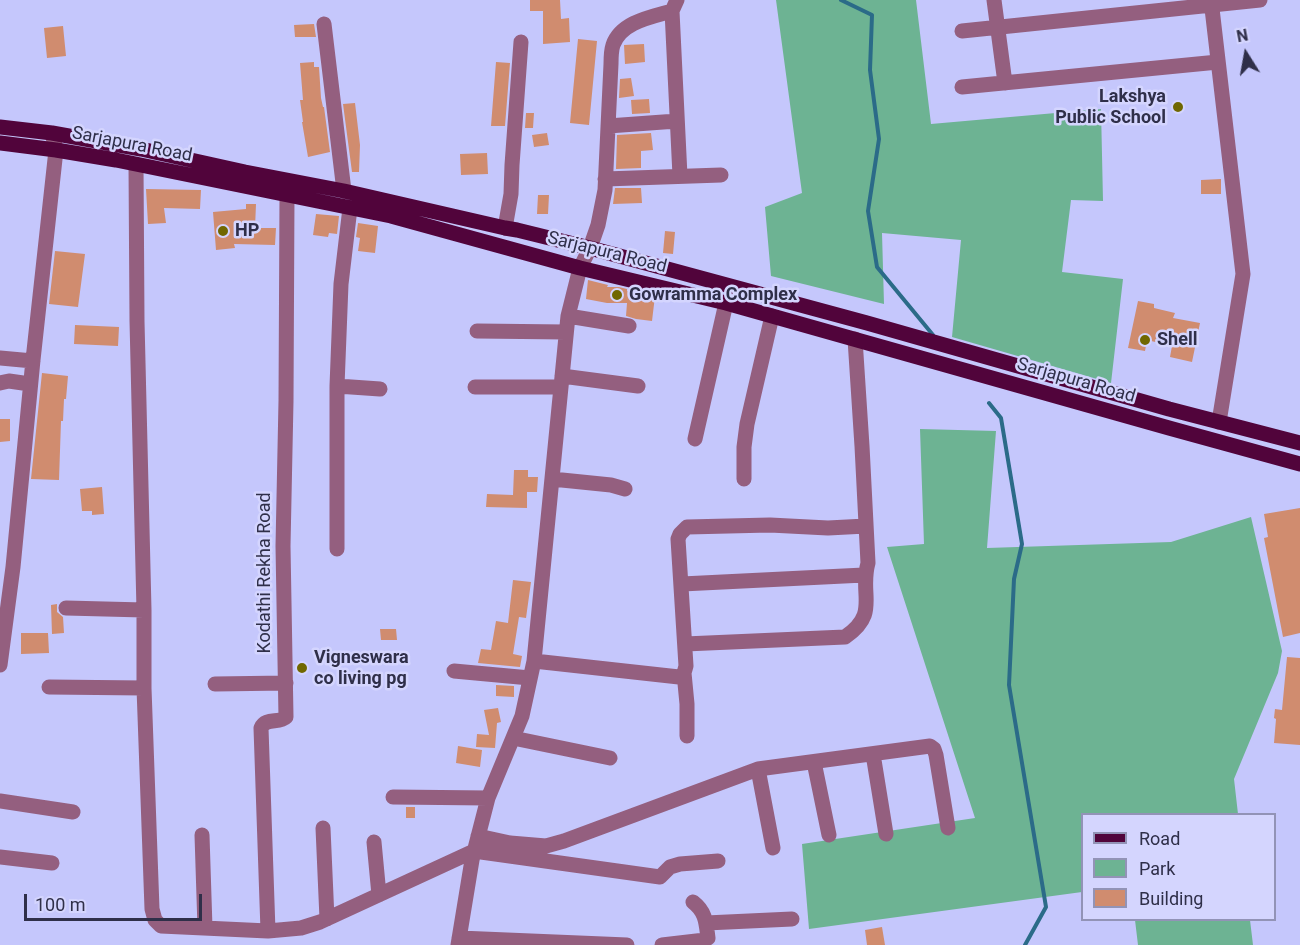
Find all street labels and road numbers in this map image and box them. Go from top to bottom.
street label: Sarjapura Road [70,123,194,167]
street label: Sarjapura Road [545,228,669,278]
street label: Sarjapura Road [1014,354,1138,408]
street label: Kodathi Rekha Road [254,492,276,654]

